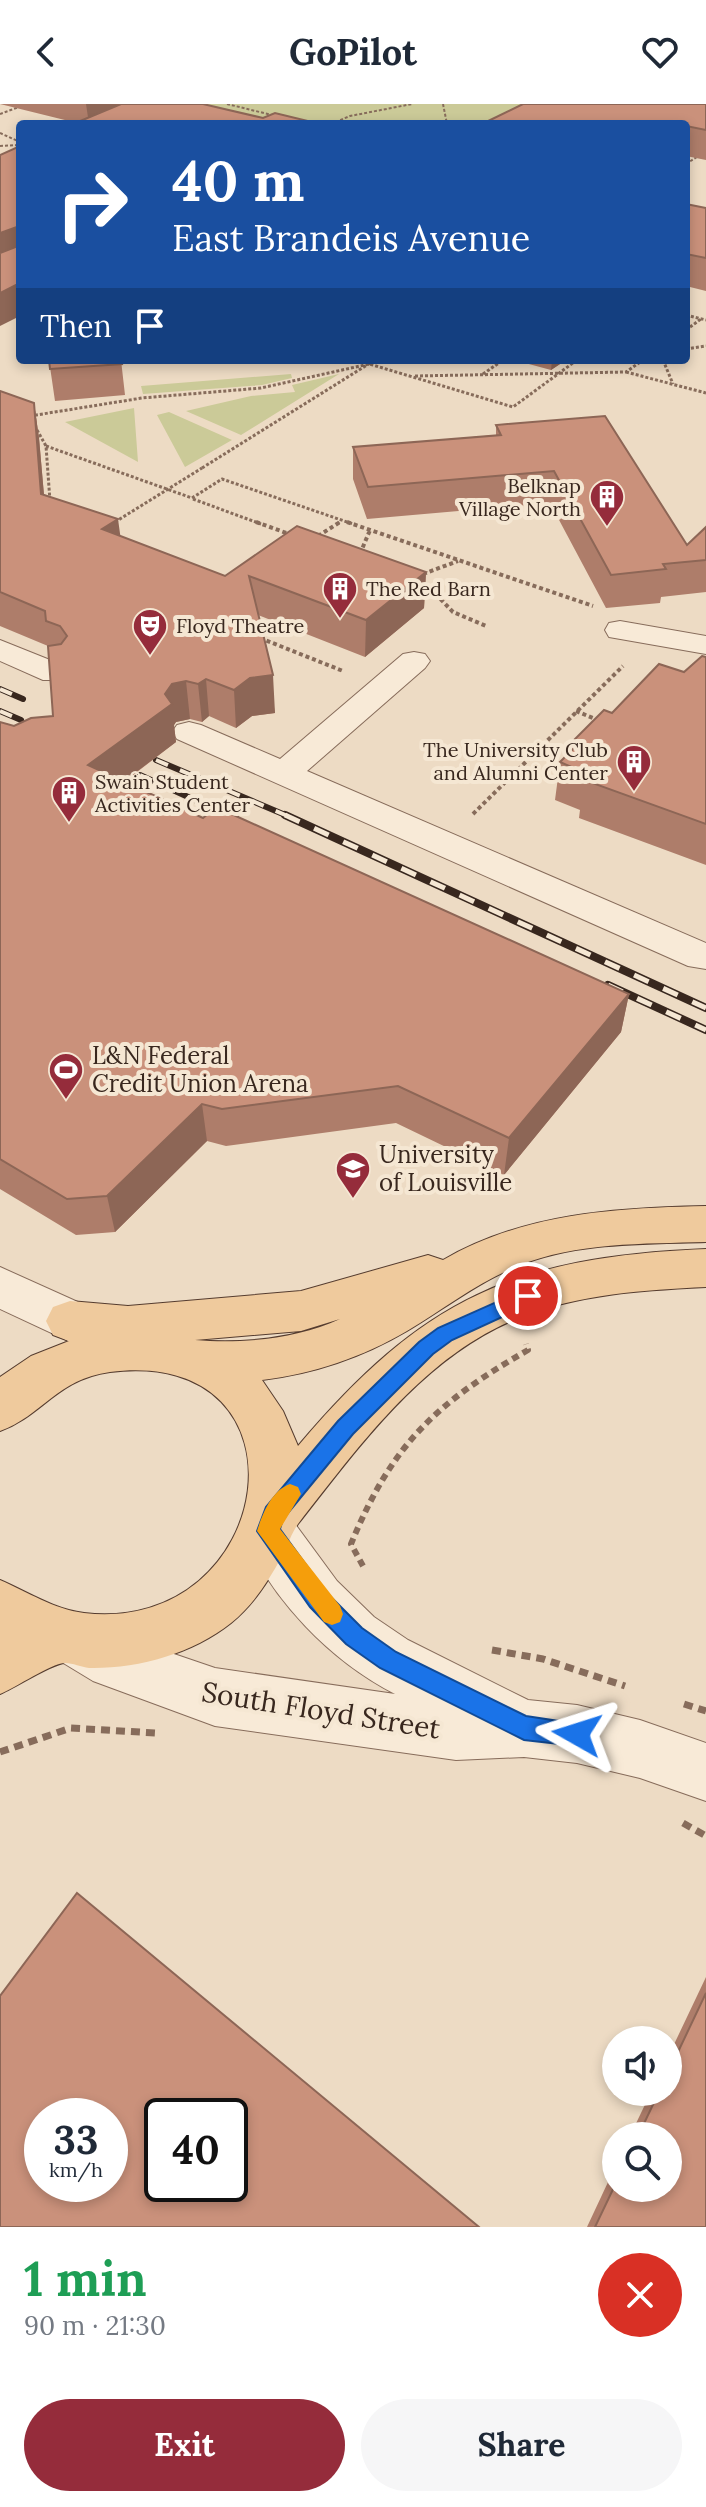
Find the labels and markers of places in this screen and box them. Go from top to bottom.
place label: Belknap Village North [458,473,581,521]
building icon: Belknap Village North [588,478,626,528]
building icon: The Red Barn [321,570,359,620]
place label: The Red Barn [366,576,491,601]
theatre icon: Floyd Theatre [131,607,169,657]
place label: Floyd Theatre [176,613,305,638]
place label: The University Club and Alumni Center [423,737,608,785]
building icon: The University Club and Alumni Center [615,743,653,793]
place label: Swain Student Activities Center [94,769,251,817]
building icon: Swain Student Activities Center [50,774,88,824]
place label: L&N Federal Credit Union Arena [92,1040,308,1099]
sports icon: L&N Federal Credit Union Arena [47,1051,85,1101]
place label: University of Louisville [379,1139,512,1198]
school or university icon: University of Louisville [334,1150,372,1200]
pin [494,1262,562,1330]

